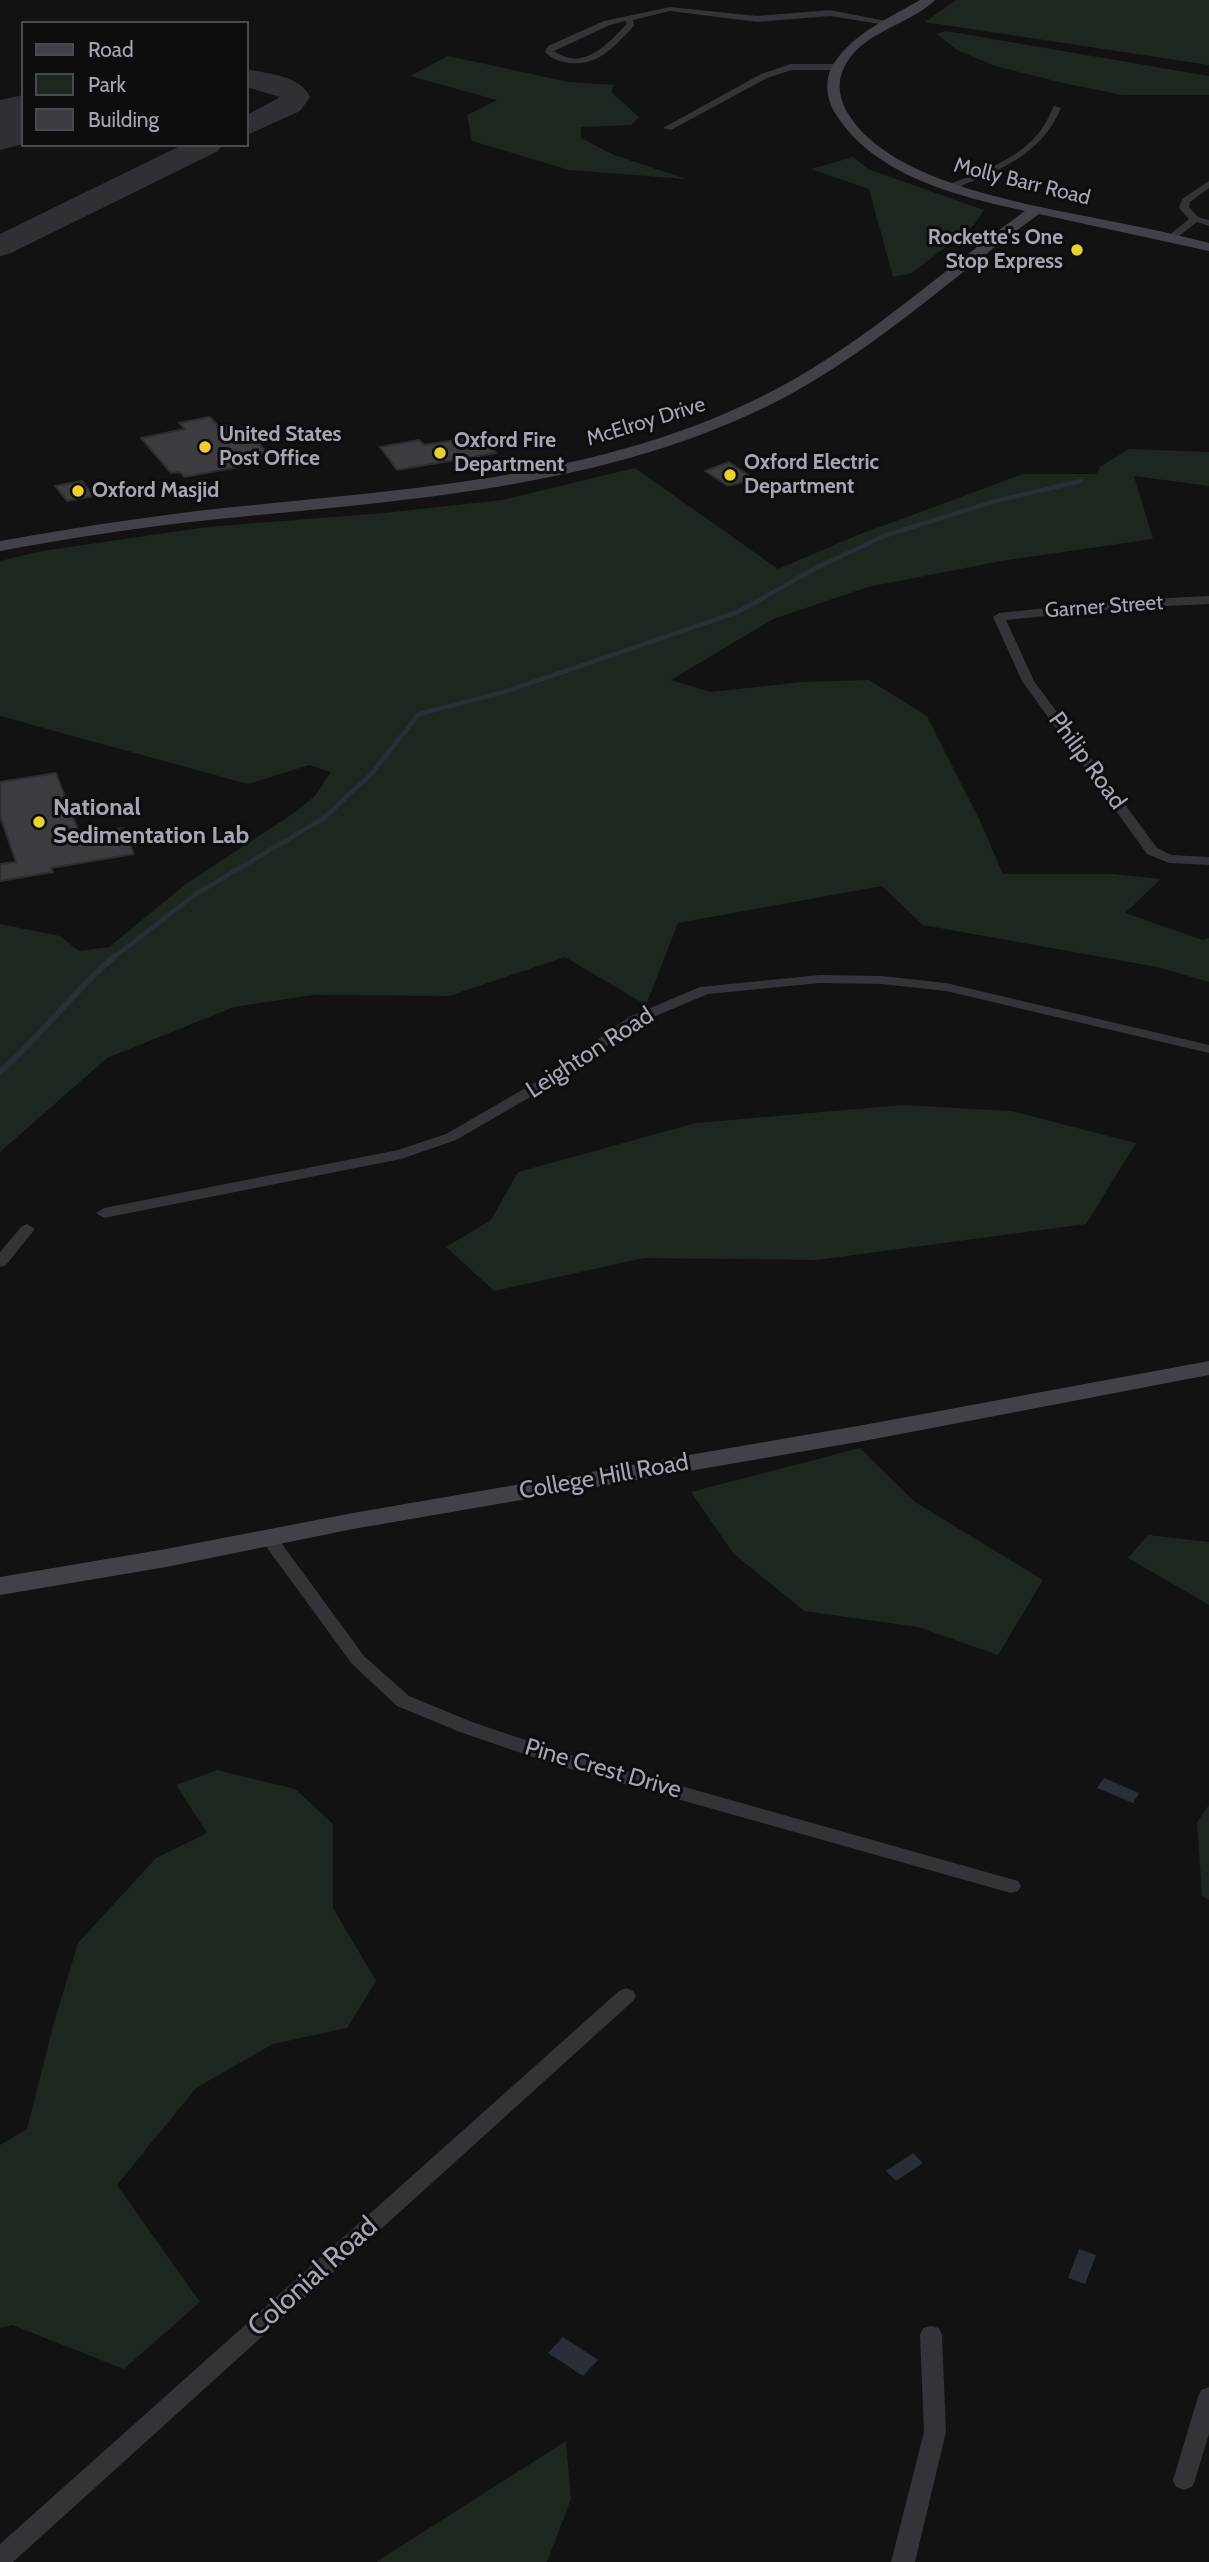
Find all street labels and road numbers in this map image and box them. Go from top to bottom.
street label: Molly Barr Road [951,153,1093,211]
street label: McElroy Drive [584,392,708,452]
street label: Garner Street [1044,590,1164,624]
street label: Philip Road [1042,707,1132,815]
street label: Leighton Road [521,1001,659,1105]
street label: College Hill Road [517,1448,691,1506]
street label: Pine Crest Drive [522,1733,684,1805]
street label: Colonial Road [241,2210,385,2344]

